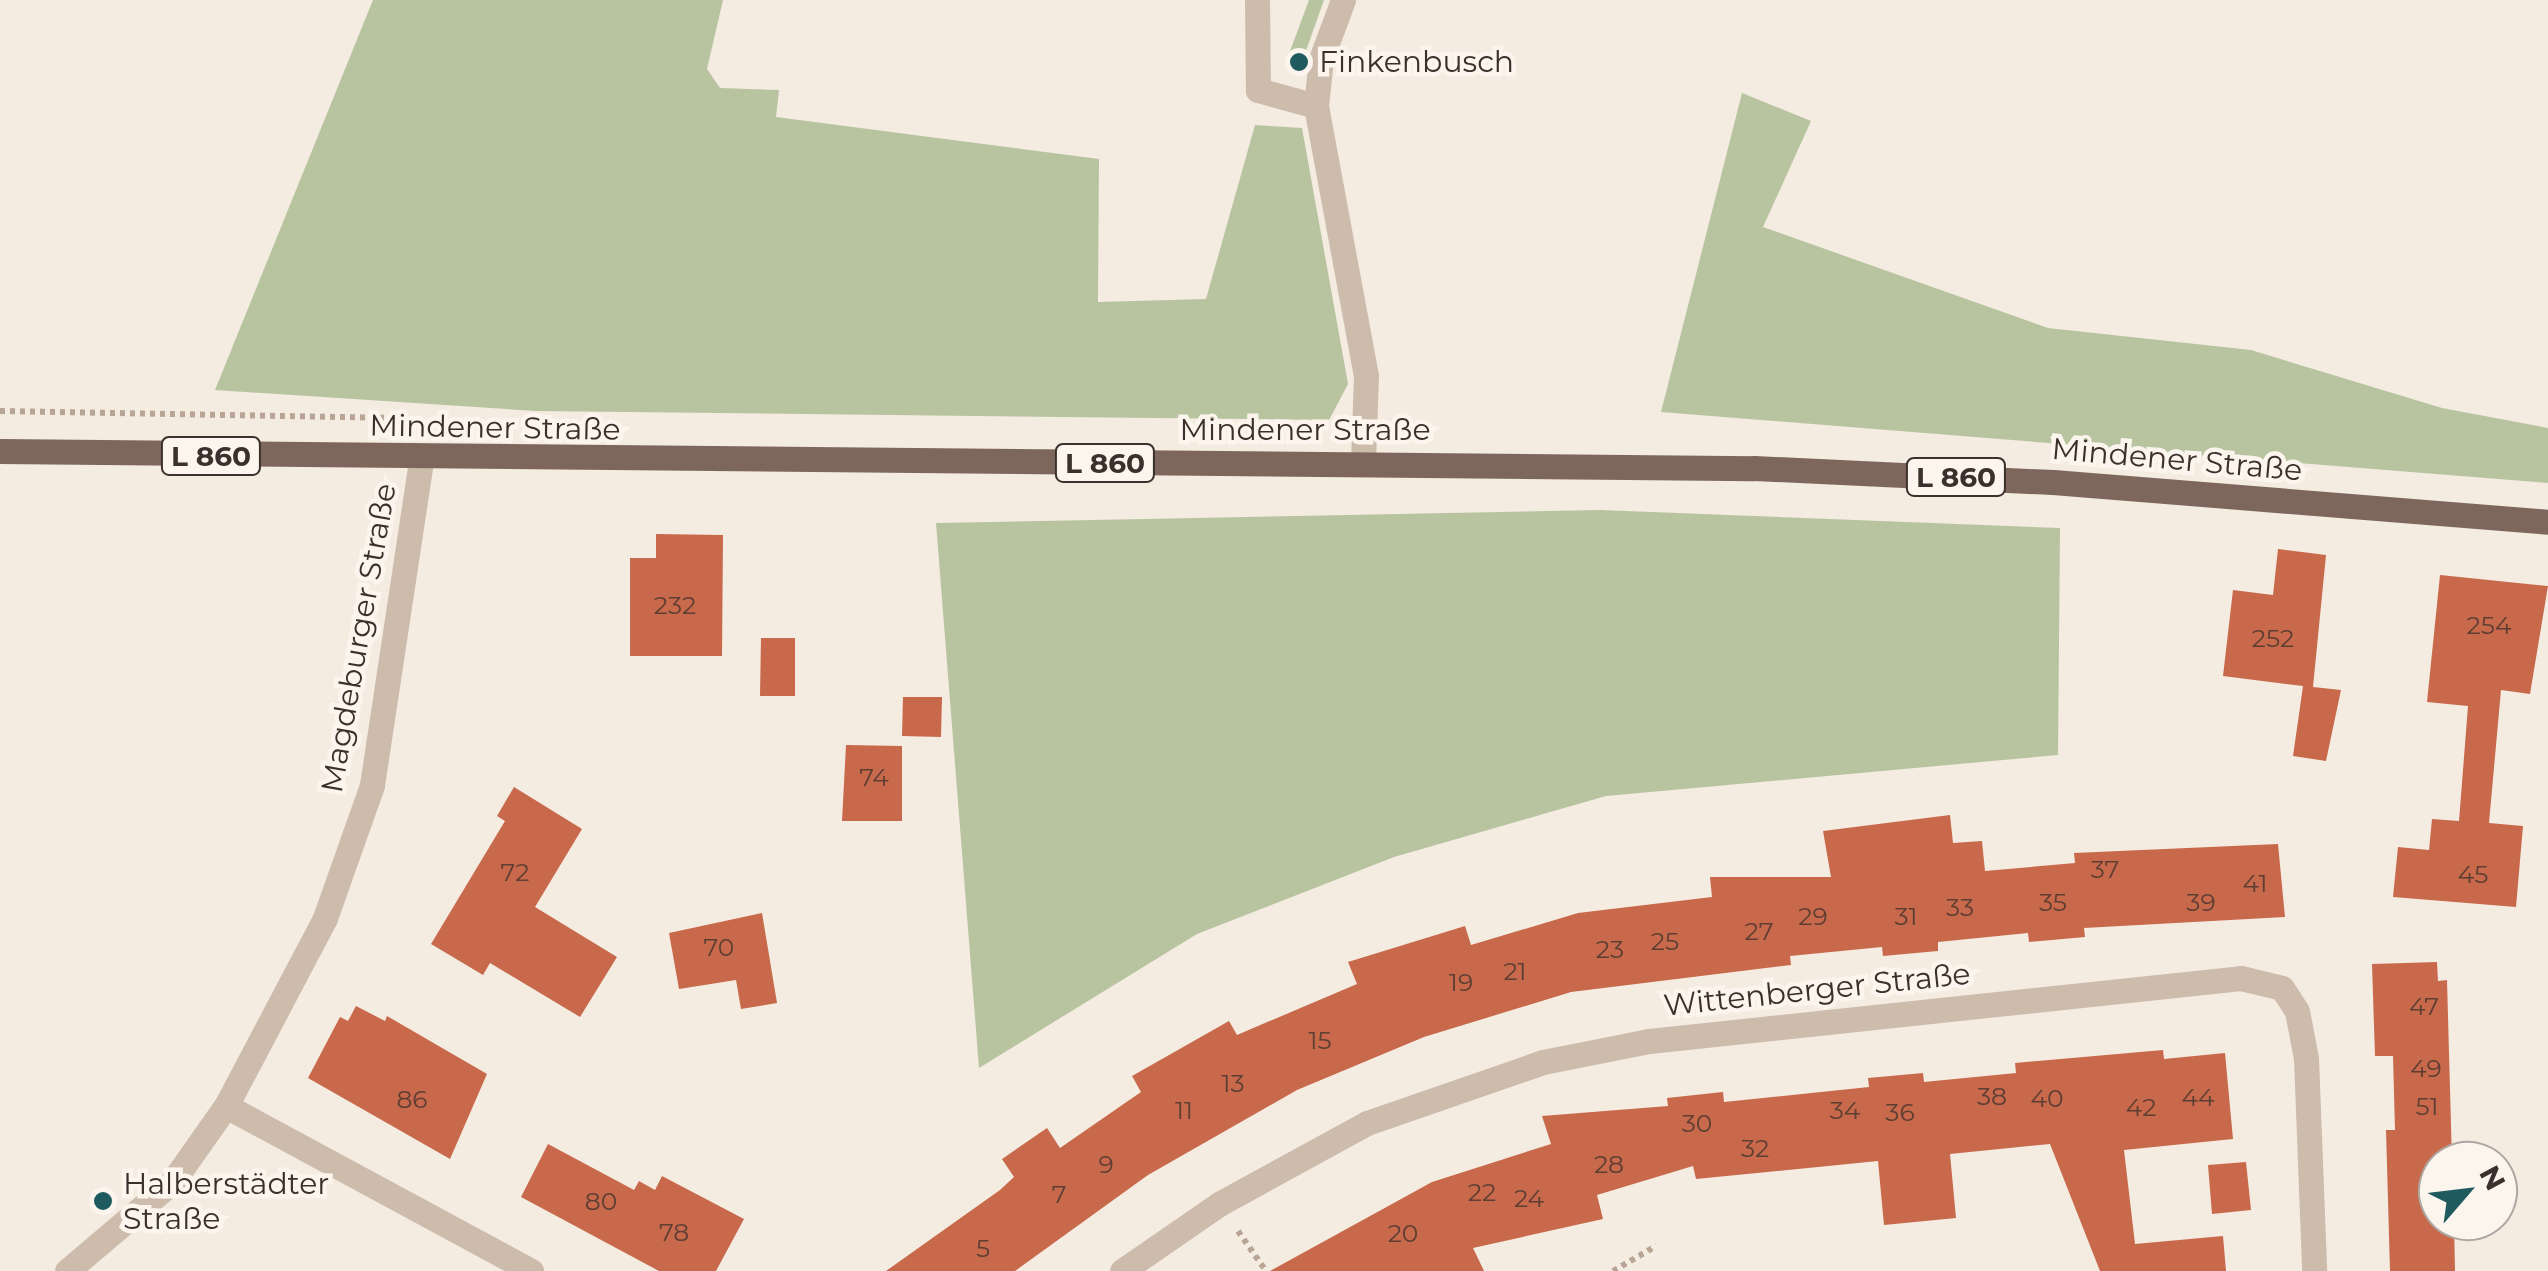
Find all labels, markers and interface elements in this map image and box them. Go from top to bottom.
place label: Finkenbusch [1319,44,1514,80]
marker: Finkenbusch [1288,51,1310,73]
street label: Mindener Straße [369,408,621,448]
street label: Mindener Straße [1179,412,1431,448]
street label: Mindener Straße [2050,431,2304,489]
road number: L 860 [158,433,264,479]
road number: L 860 [1052,440,1158,486]
road number: L 860 [1904,454,2008,500]
street label: Magdeburger Straße [314,481,404,795]
house number: 232 [654,590,696,620]
house number: 254 [2467,610,2511,640]
house number: 252 [2252,623,2294,653]
house number: 74 [859,762,889,792]
house number: 37 [2091,854,2119,884]
house number: 72 [501,857,529,887]
house number: 45 [2458,859,2488,889]
house number: 41 [2243,868,2267,898]
house number: 35 [2039,887,2067,917]
house number: 39 [2186,887,2216,917]
house number: 33 [1946,892,1974,922]
house number: 29 [1798,901,1828,931]
house number: 31 [1894,901,1918,931]
house number: 27 [1745,916,1773,946]
house number: 25 [1651,926,1679,956]
house number: 70 [704,932,734,962]
house number: 23 [1596,934,1624,964]
house number: 21 [1503,956,1527,986]
street label: Wittenberger Straße [1662,956,1972,1024]
house number: 19 [1449,967,1473,997]
house number: 47 [2409,991,2439,1021]
house number: 15 [1308,1025,1332,1055]
house number: 49 [2410,1053,2442,1083]
house number: 13 [1221,1068,1245,1098]
house number: 38 [1977,1081,2007,1111]
house number: 44 [2181,1082,2215,1112]
house number: 40 [2030,1083,2064,1113]
house number: 86 [396,1084,428,1114]
house number: 51 [2415,1091,2439,1121]
house number: 42 [2126,1092,2156,1122]
house number: 11 [1175,1095,1193,1125]
house number: 34 [1830,1095,1860,1125]
house number: 36 [1885,1097,1915,1127]
house number: 30 [1682,1108,1712,1138]
house number: 32 [1741,1133,1769,1163]
north arrow [2418,1141,2518,1241]
house number: 9 [1098,1149,1114,1179]
house number: 28 [1594,1149,1624,1179]
text: N [2472,1160,2513,1196]
place label: Halberstädter Straße [123,1166,329,1236]
house number: 22 [1468,1177,1496,1207]
house number: 7 [1052,1179,1066,1209]
house number: 24 [1514,1183,1544,1213]
house number: 80 [585,1186,617,1216]
marker: Halberstädter Straße [92,1190,114,1212]
house number: 78 [659,1217,689,1247]
house number: 20 [1388,1218,1418,1248]
house number: 5 [976,1233,990,1263]

